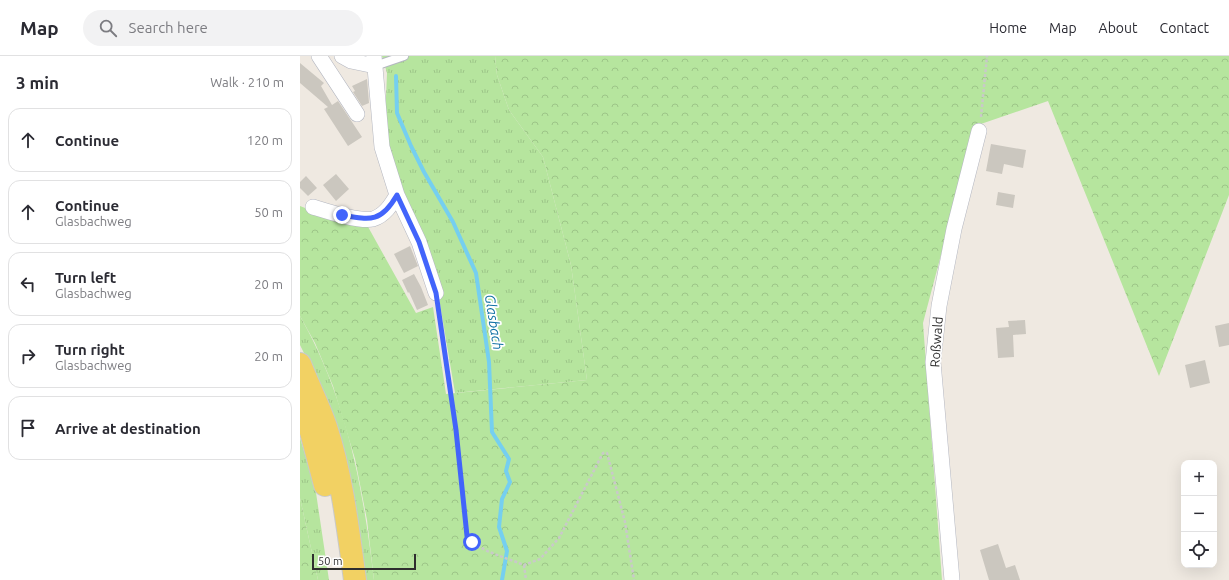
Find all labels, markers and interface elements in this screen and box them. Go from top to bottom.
search box [83,10,363,46]
text: Map [20,17,59,39]
icon: search [97,17,119,39]
text: Search here [129,19,208,36]
text: Home [989,20,1027,36]
text: Map [1049,20,1077,36]
text: About [1099,20,1138,36]
text: Contact [1160,20,1209,36]
text: 3 min [16,73,59,92]
text: Walk · 210 m [210,75,284,89]
icon: ahead [17,129,39,151]
text: Continue [55,132,119,149]
text: 120 m [247,133,283,147]
text: Continue [55,197,119,214]
icon: ahead [17,201,39,223]
text: 50 m [254,205,283,219]
route end [333,206,351,224]
text: Glasbachweg [55,214,132,228]
text: Turn left [55,269,116,286]
icon: left [17,273,39,295]
text: 20 m [254,277,283,291]
text: Glasbachweg [55,286,132,300]
water label: Glasbach [482,293,506,351]
street label: Roßwald [927,316,945,368]
text: Turn right [55,341,125,358]
icon: right [17,345,39,367]
text: 20 m [254,349,283,363]
text: Glasbachweg [55,358,132,372]
icon: arrive [17,417,39,439]
text: Arrive at destination [55,420,201,437]
map controls [1181,460,1217,568]
button: + [1181,460,1217,496]
button: − [1181,496,1217,532]
button: locate [1181,532,1217,568]
route start [463,533,481,551]
scale bar [312,552,416,571]
text: 50 m [318,555,342,567]

